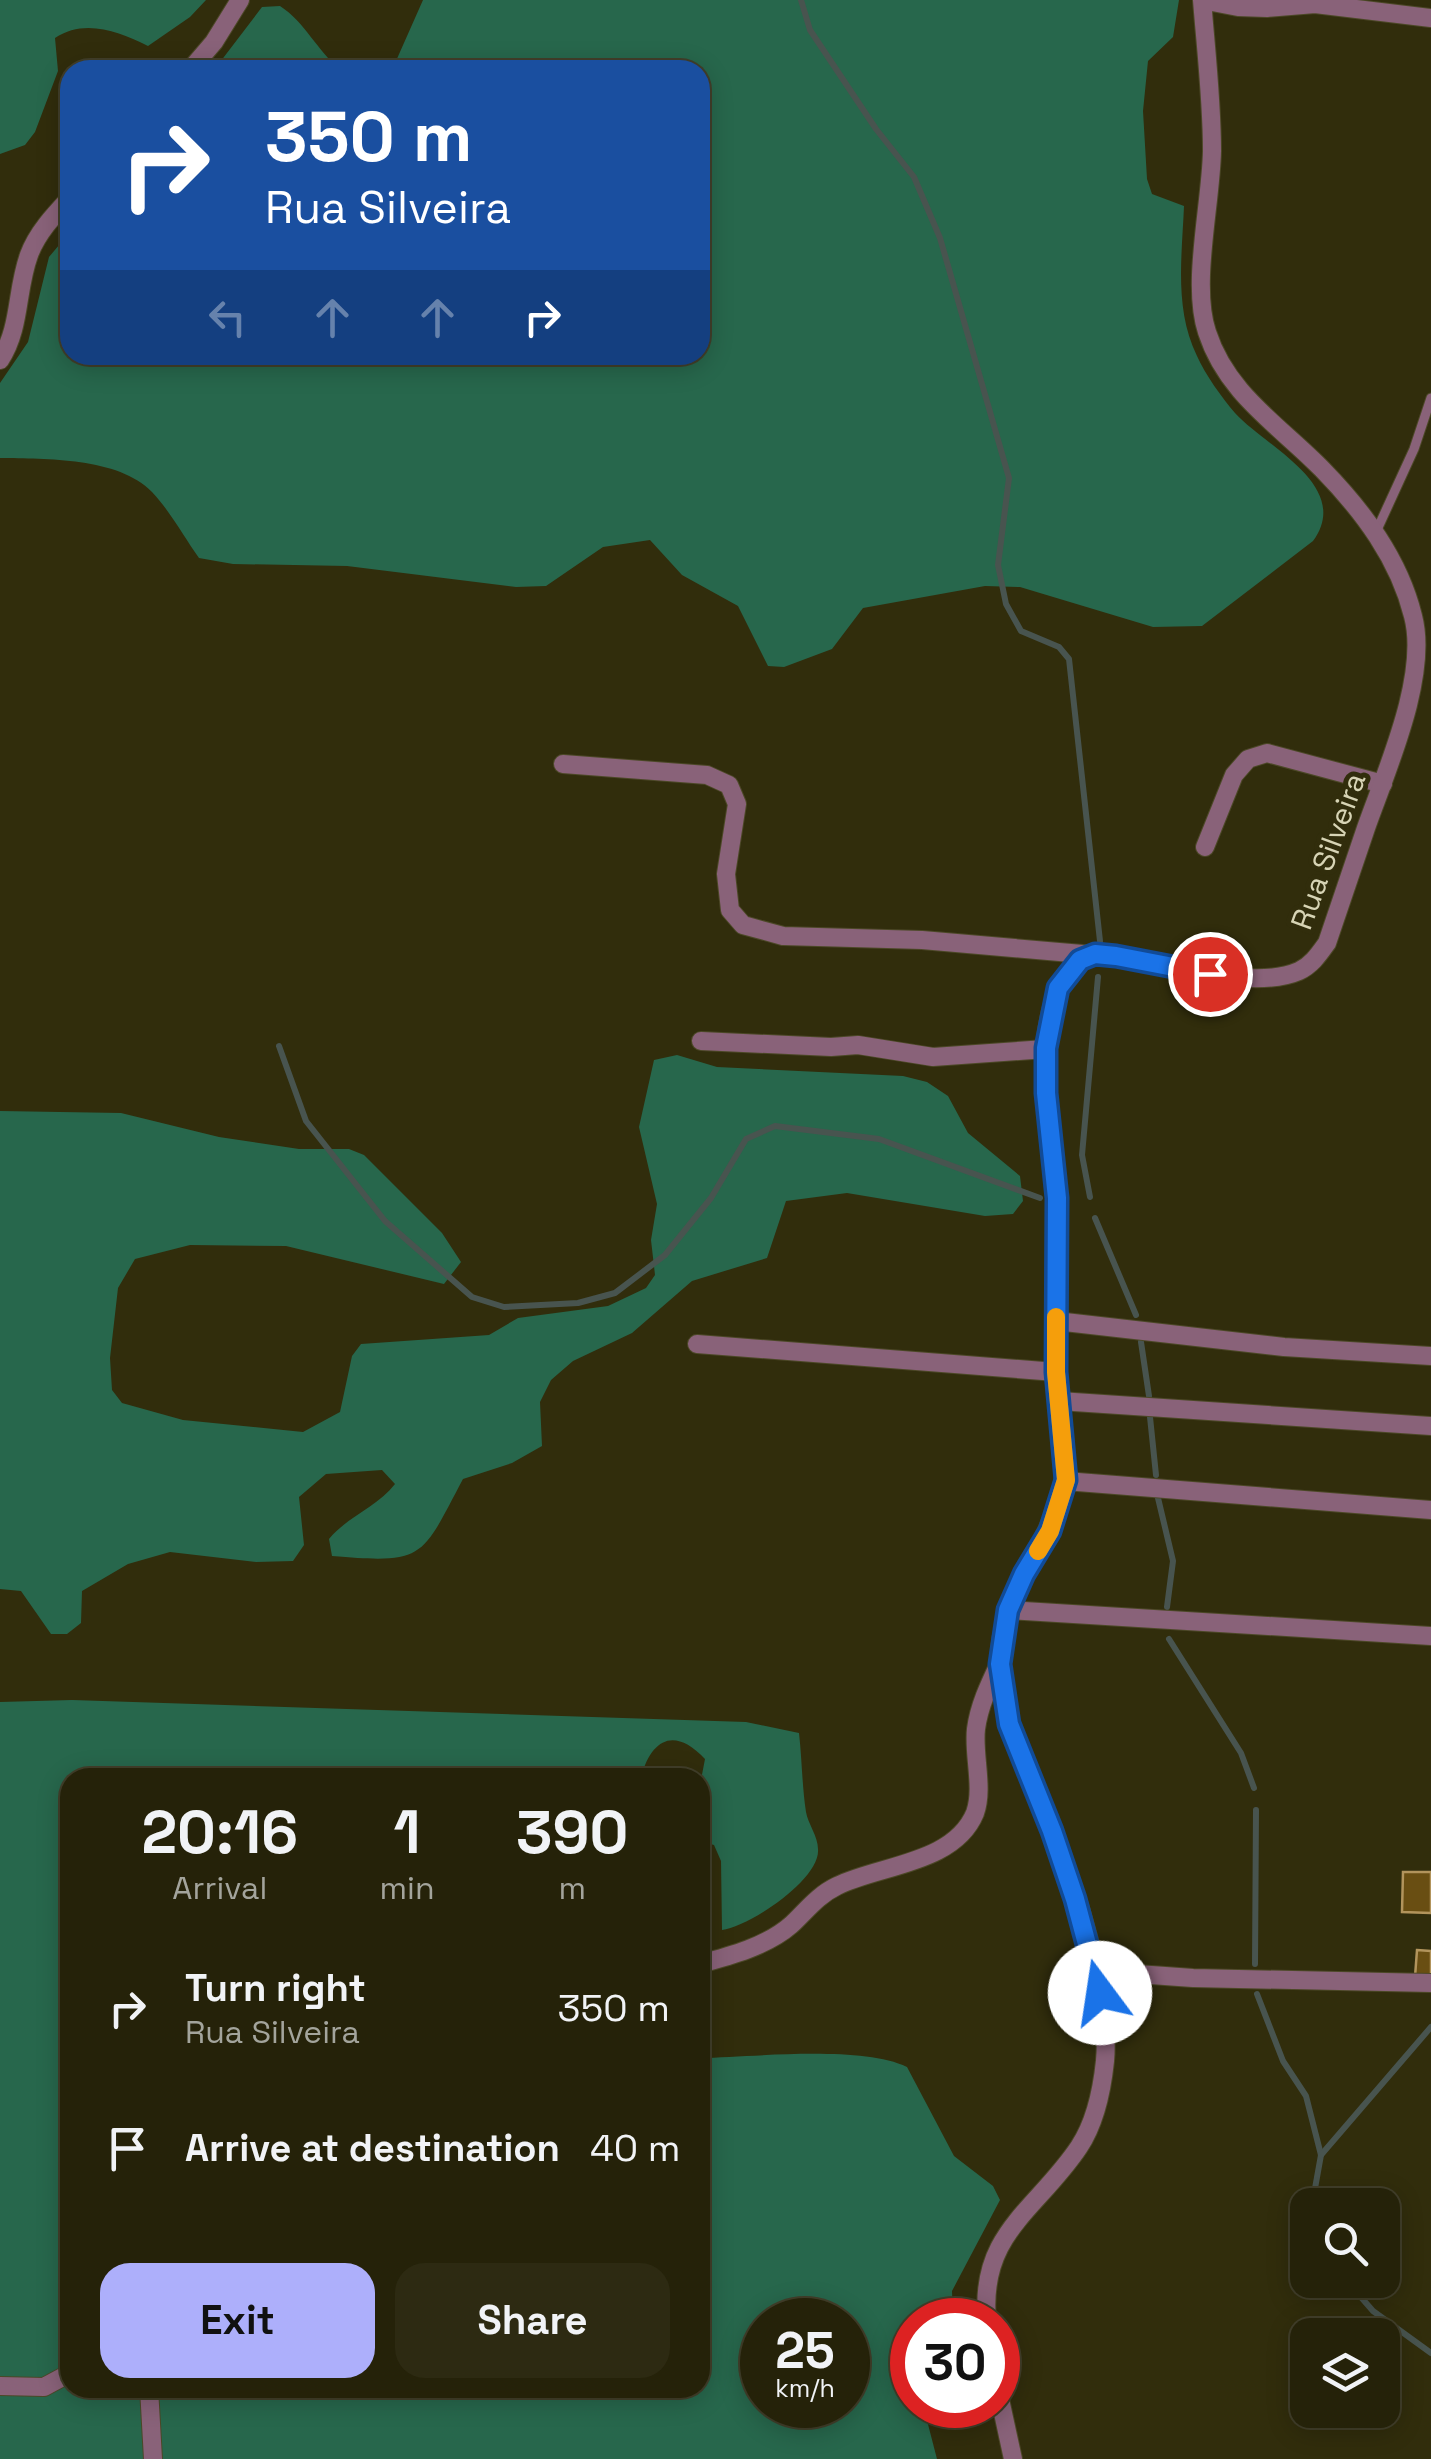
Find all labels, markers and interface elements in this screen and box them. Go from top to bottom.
text: 350 m [265,92,472,181]
icon: right [100,100,230,230]
text: Rua Silveira [265,179,511,236]
icon: left [200,290,255,345]
icon: ahead [305,290,360,345]
icon: ahead [410,290,465,345]
icon: right [515,290,570,345]
street label: Rua Silveira [1282,767,1374,935]
pin [1168,932,1253,1017]
icon: arrive [1183,947,1238,1002]
text: 20:16 [141,1794,298,1871]
text: 1 [394,1794,421,1871]
text: 390 [516,1794,629,1871]
text: Arrival [172,1868,267,1908]
text: min [380,1868,435,1908]
text: m [559,1868,586,1908]
position arrow [1048,1941,1152,2045]
text: Turn right [185,1964,366,2012]
icon: right [100,1981,155,2036]
text: 350 m [557,1984,670,2032]
text: Rua Silveira [185,2012,360,2052]
icon: arrive [100,2121,155,2176]
text: Arrive at destination [185,2124,560,2172]
text: 40 m [590,2124,681,2172]
map controls [1290,2188,1400,2428]
button: search [1290,2188,1400,2298]
button: Exit [100,2263,375,2378]
button: Share [395,2263,670,2378]
speed limit sign: 30 [890,2298,1020,2428]
button: layers [1290,2318,1400,2428]
text: 25 [775,2319,835,2383]
text: km/h [775,2372,835,2404]

